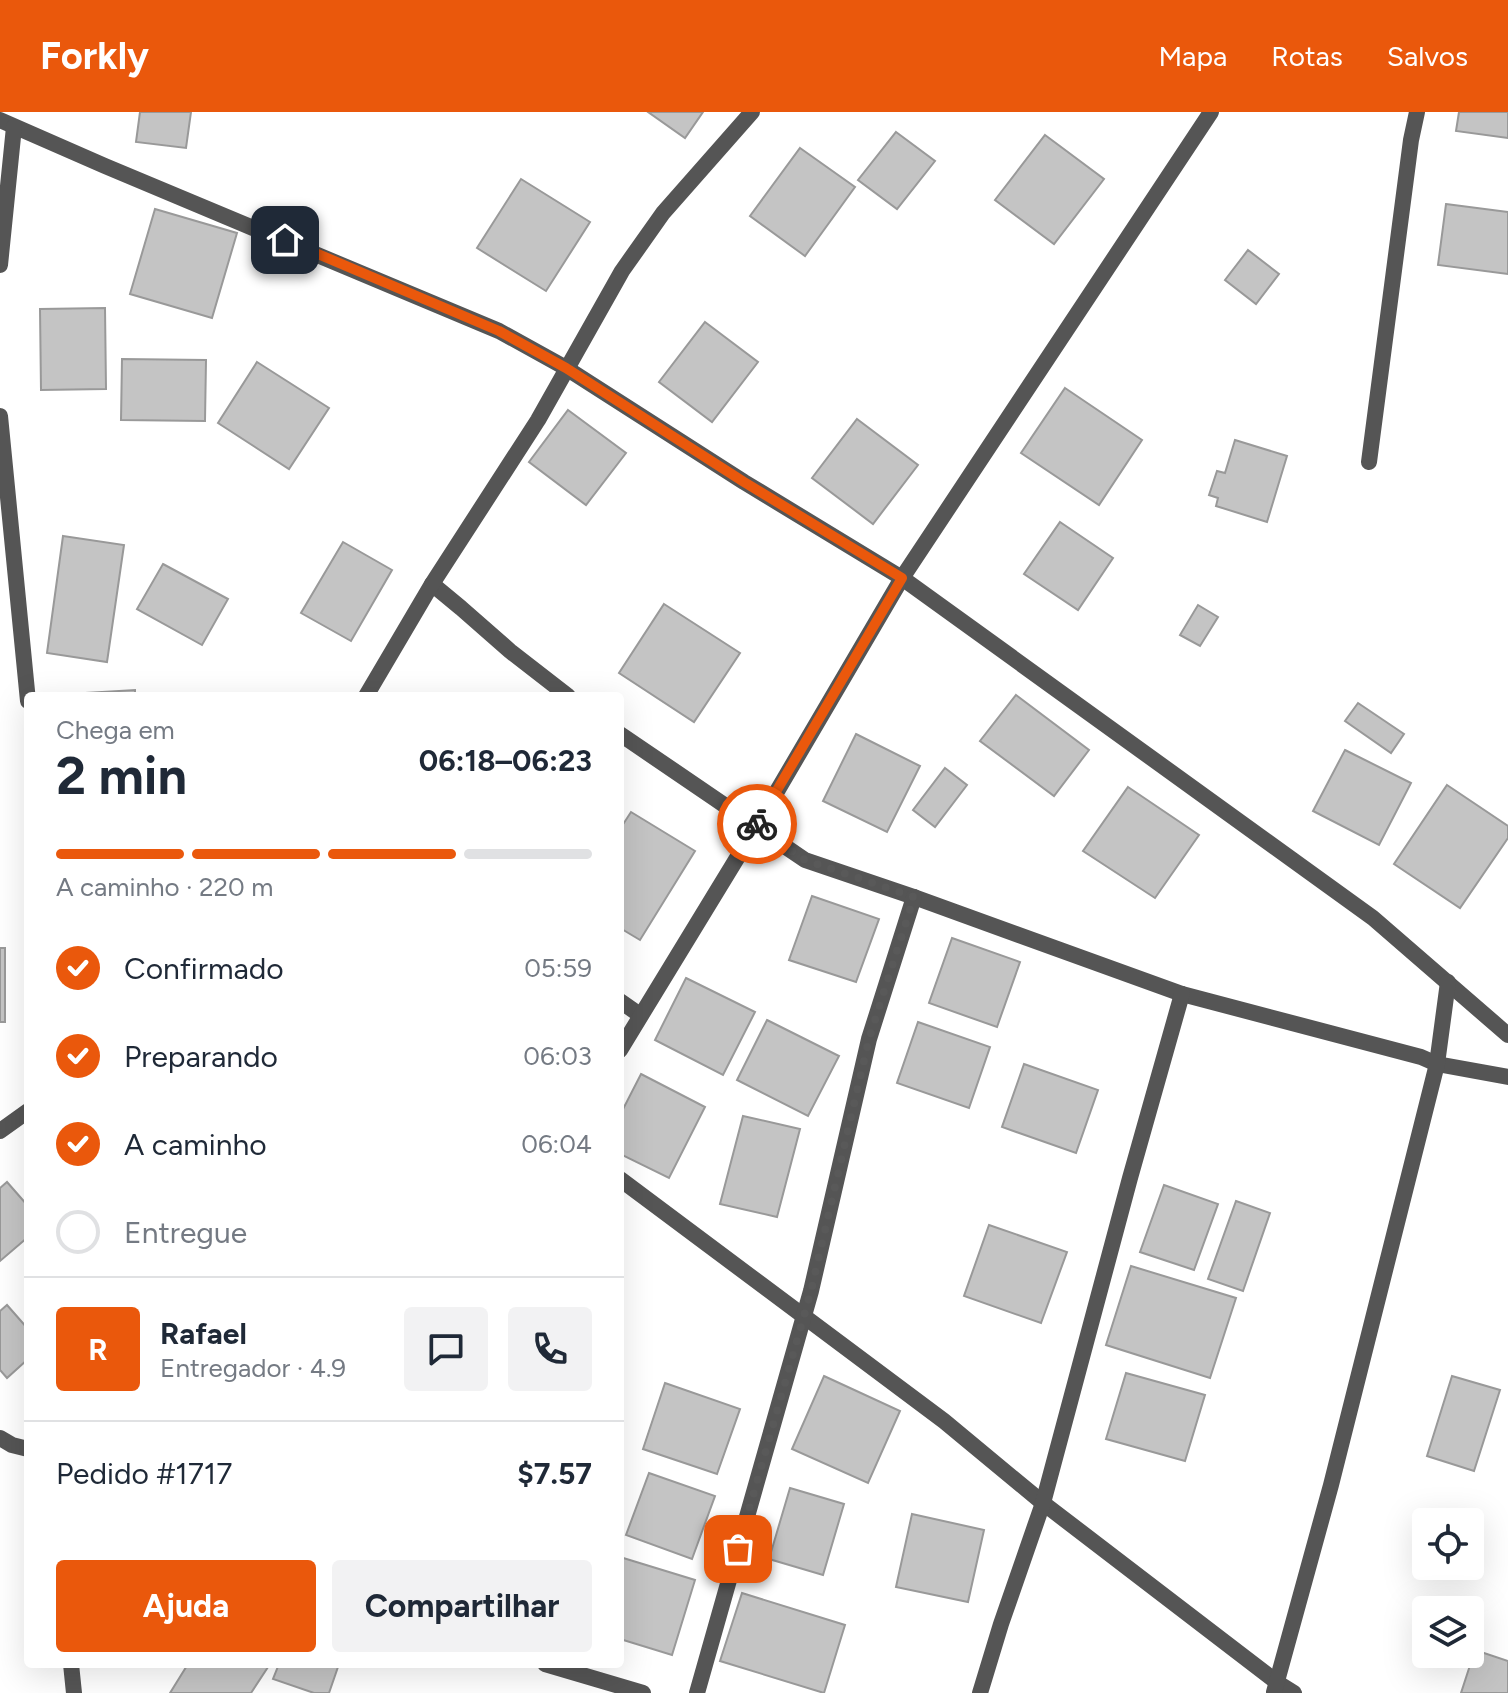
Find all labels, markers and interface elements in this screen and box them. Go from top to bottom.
text: Forkly [40,33,149,79]
text: Mapa [1158,39,1227,73]
text: Rotas [1271,39,1343,73]
text: Salvos [1387,39,1468,73]
pin [251,206,319,274]
icon: home [263,218,307,262]
text: Chega em [56,714,175,746]
text: 06:18–06:23 [419,742,592,779]
text: 2 min [56,745,187,807]
courier [717,784,797,864]
icon: bike [735,802,779,846]
text: A caminho · 220 m [56,871,273,903]
icon: check [56,946,100,990]
text: Confirmado [124,950,284,987]
text: 05:59 [524,952,592,984]
icon: check [56,1034,100,1078]
text: Preparando [124,1038,278,1075]
text: 06:03 [523,1040,592,1072]
icon: check [56,1122,100,1166]
text: A caminho [124,1126,267,1163]
text: 06:04 [521,1128,592,1160]
text: Entregue [124,1214,247,1251]
button: chat [404,1307,488,1391]
button: phone [508,1307,592,1391]
text: Rafael [160,1315,247,1352]
text: R [88,1331,108,1368]
text: Entregador · 4.9 [160,1352,346,1384]
text: Pedido #1717 [56,1455,232,1492]
text: $7.57 [517,1455,592,1492]
map controls [1412,1508,1484,1668]
button: locate [1412,1508,1484,1580]
pin [704,1515,772,1583]
icon: bag [716,1527,760,1571]
button: Ajuda [56,1560,316,1652]
button: Compartilhar [332,1560,592,1652]
button: layers [1412,1596,1484,1668]

